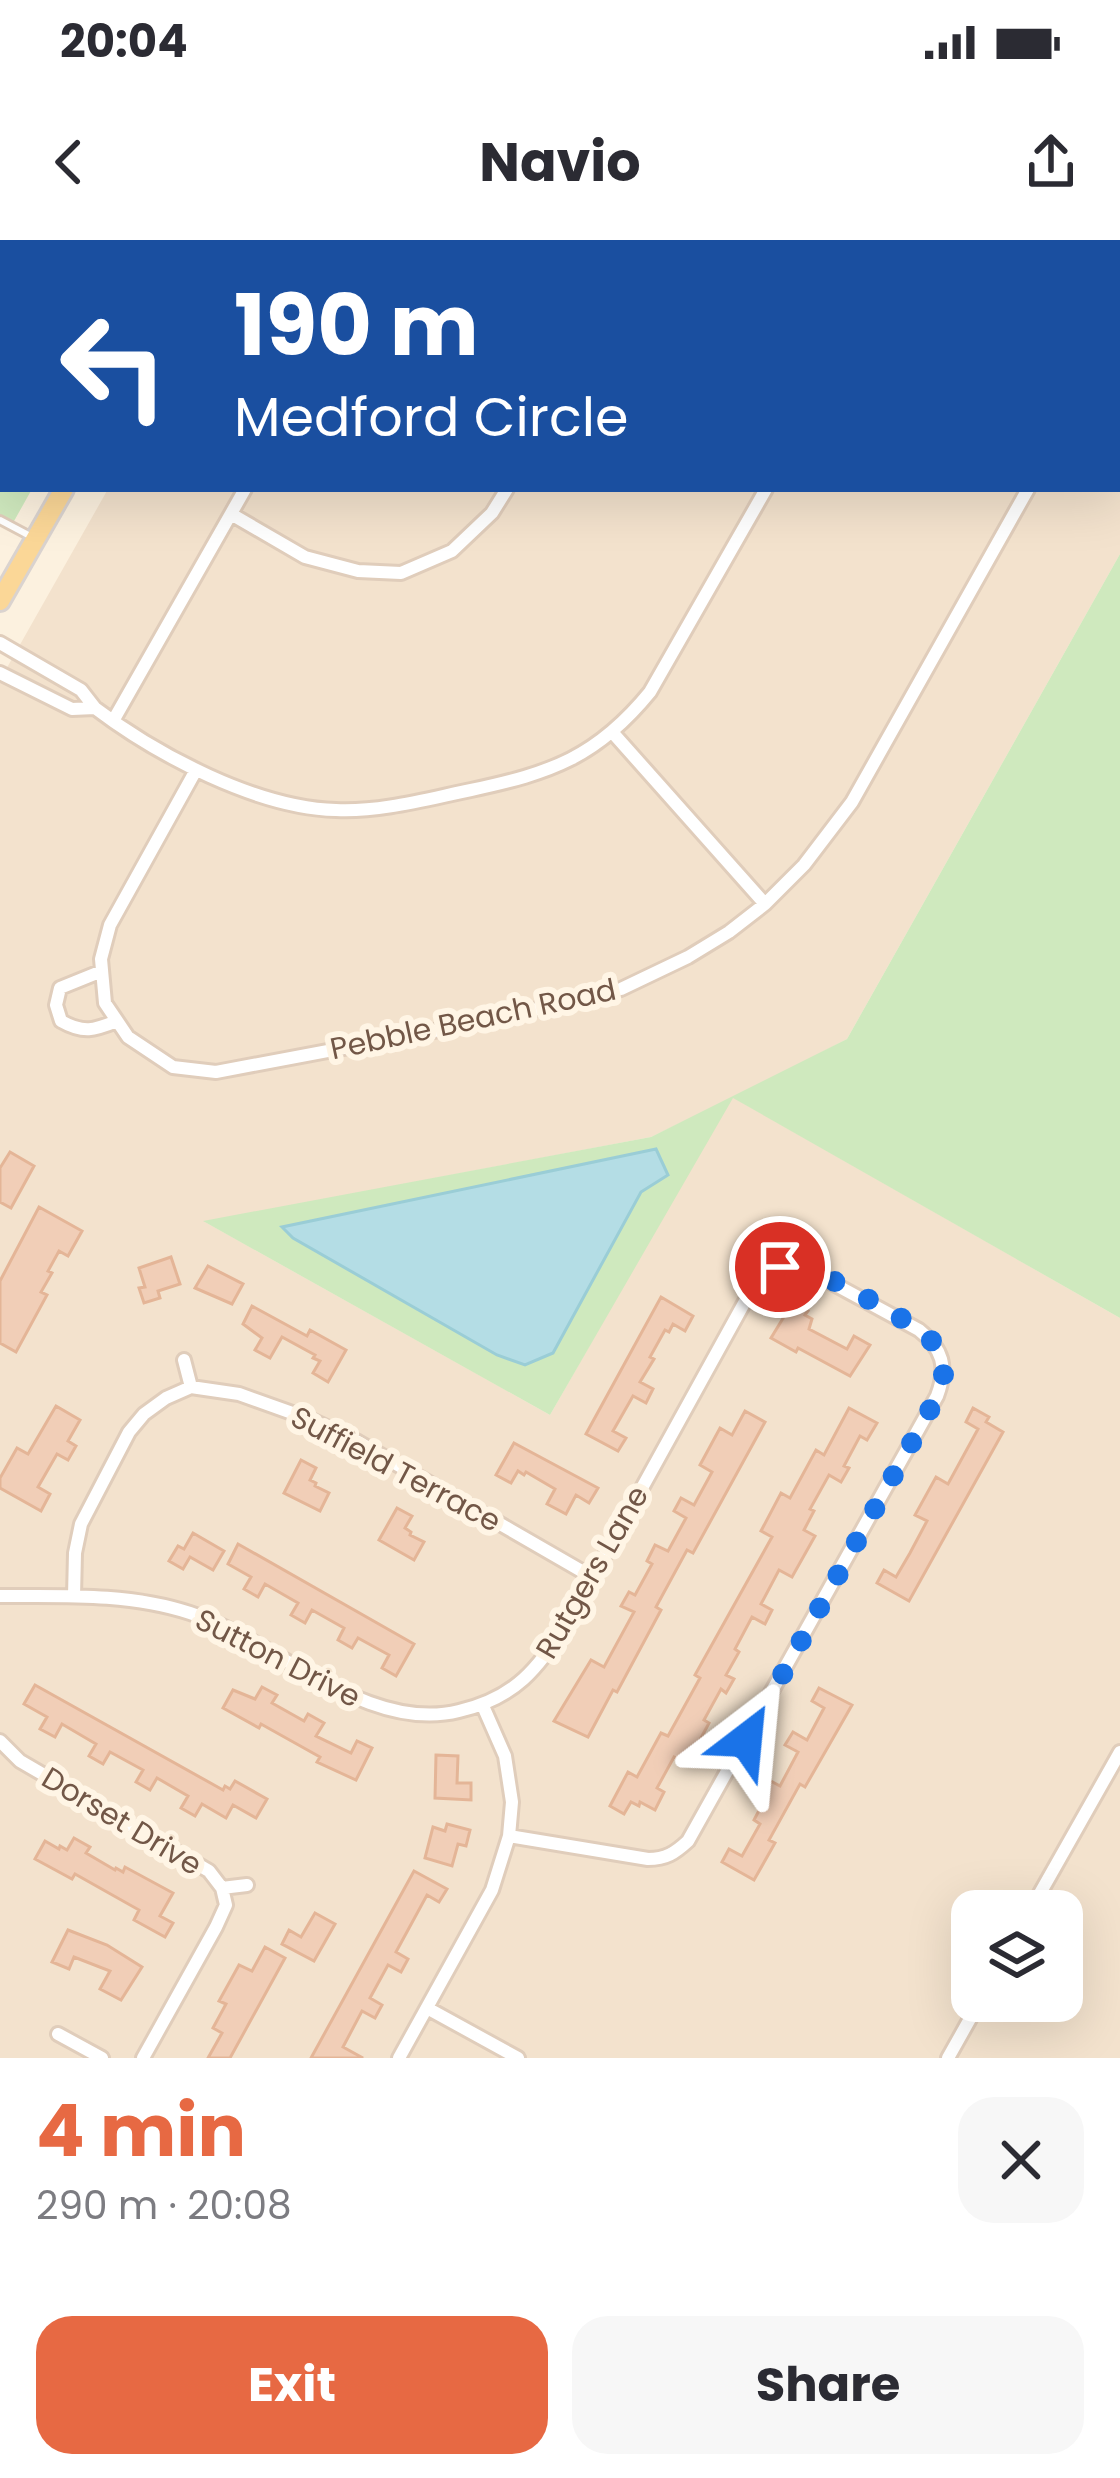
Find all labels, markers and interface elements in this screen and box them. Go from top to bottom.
text: 20:04 [60,10,188,73]
text: Navio [479,124,641,200]
icon: back [36,129,102,195]
icon: share [1018,129,1084,195]
text: 190 m [234,267,479,384]
icon: left [36,288,192,444]
text: Medford Circle [234,379,629,455]
street label: Pebble Beach Road [326,968,620,1070]
pin [729,1216,831,1318]
icon: arrive [747,1234,813,1300]
street label: Suffield Terrace [283,1395,509,1543]
street label: Rutgers Lane [525,1478,659,1666]
street label: Sutton Drive [188,1598,368,1718]
position arrow [683,1677,809,1803]
street label: Dorset Drive [34,1756,210,1886]
map controls [951,1890,1083,2022]
button: layers [951,1890,1083,2022]
text: 4 min [36,2080,246,2181]
button: close [958,2097,1084,2223]
text: 290 m · 20:08 [36,2178,292,2233]
button: Exit [36,2316,548,2454]
button: Share [572,2316,1084,2454]

